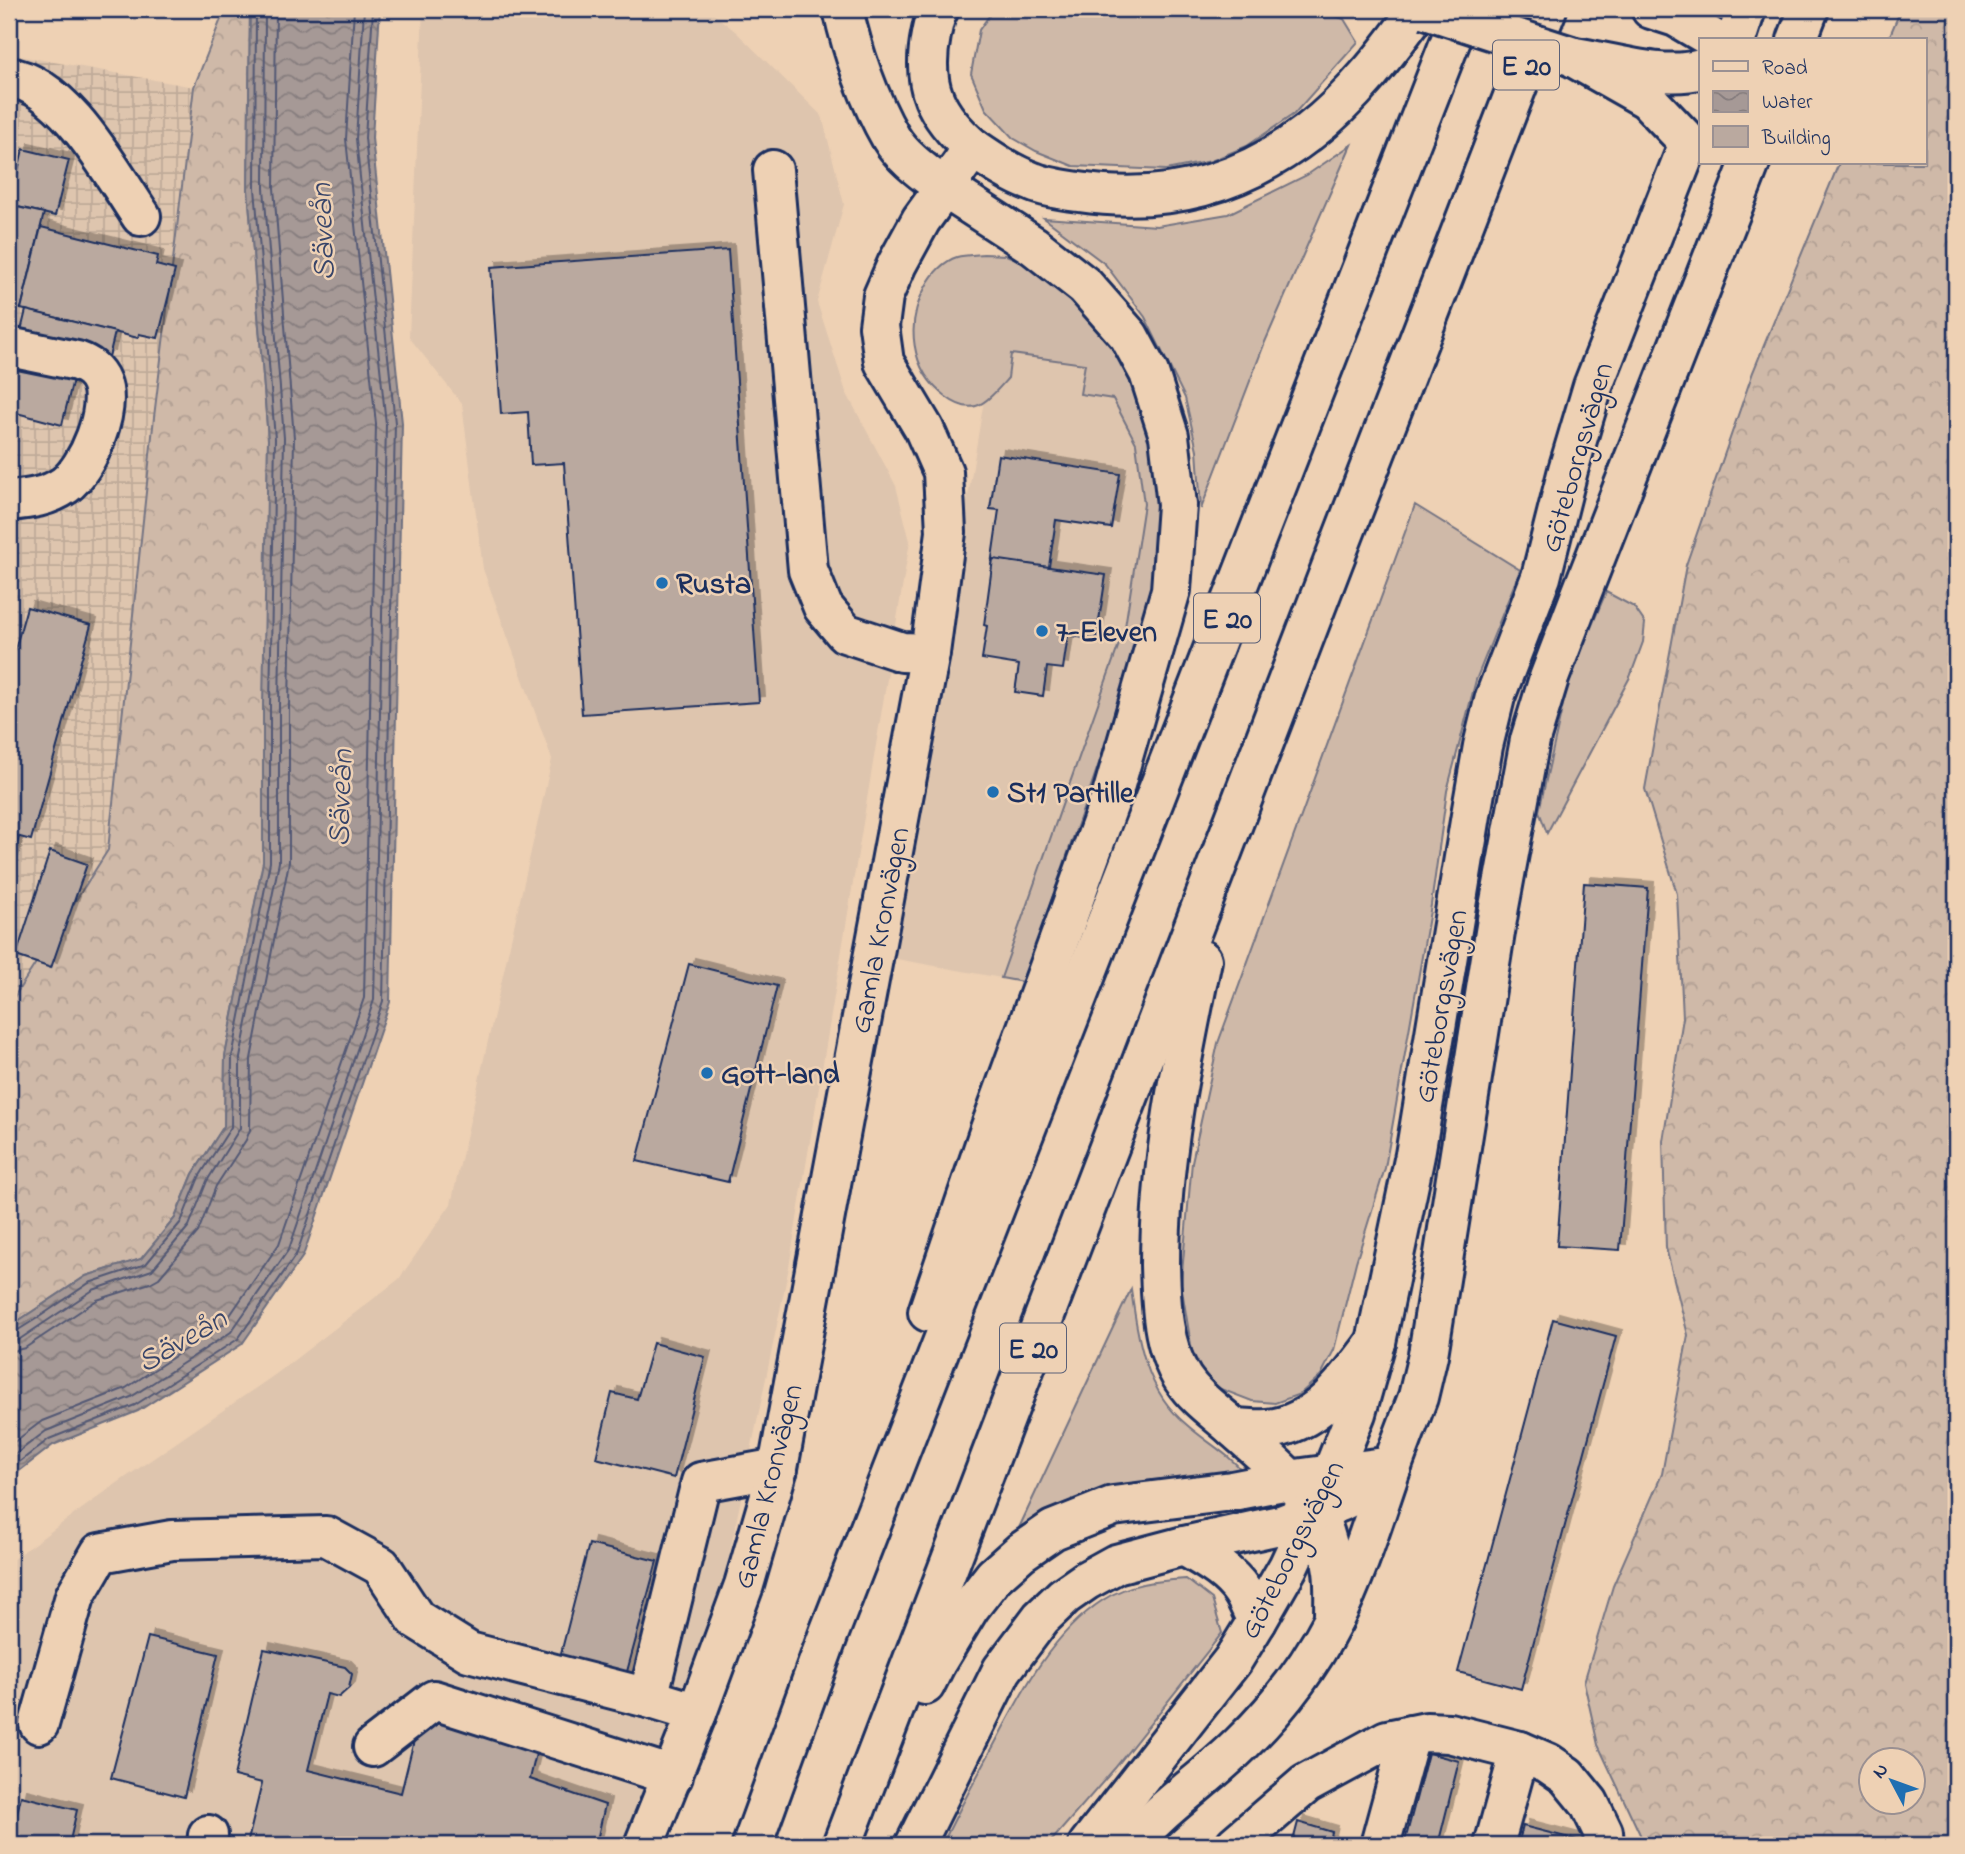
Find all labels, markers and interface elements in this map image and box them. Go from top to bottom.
legend [1699,38,1926,164]
road number: E 20 [1493,41,1559,90]
text: Road [1762,54,1808,84]
text: Water [1762,88,1813,118]
text: Building [1761,124,1831,156]
water label: Säveån [299,181,350,281]
street label: Göteborgsvägen [1531,358,1627,558]
place label: Rusta [676,564,751,608]
marker: Rusta [654,575,670,591]
road number: E 20 [1194,594,1260,642]
place label: 7-Eleven [1056,612,1157,656]
marker: 7-Eleven [1034,623,1050,639]
water label: Säveån [317,747,368,848]
place label: St1 Partille [1007,773,1135,817]
marker: St1 Partille [985,784,1001,800]
street label: Gamla Kronvägen [840,823,924,1038]
street label: Göteborgsvägen [1404,906,1482,1107]
place label: Gott-land [721,1054,840,1098]
marker: Gott-land [699,1065,715,1081]
water label: Säveån [129,1297,238,1387]
road number: E 20 [1000,1324,1066,1372]
street label: Gamla Kronvägen [723,1380,817,1594]
street label: Göteborgsvägen [1230,1453,1358,1648]
north arrow [1856,1745,1926,1815]
text: N [1867,1758,1896,1785]

